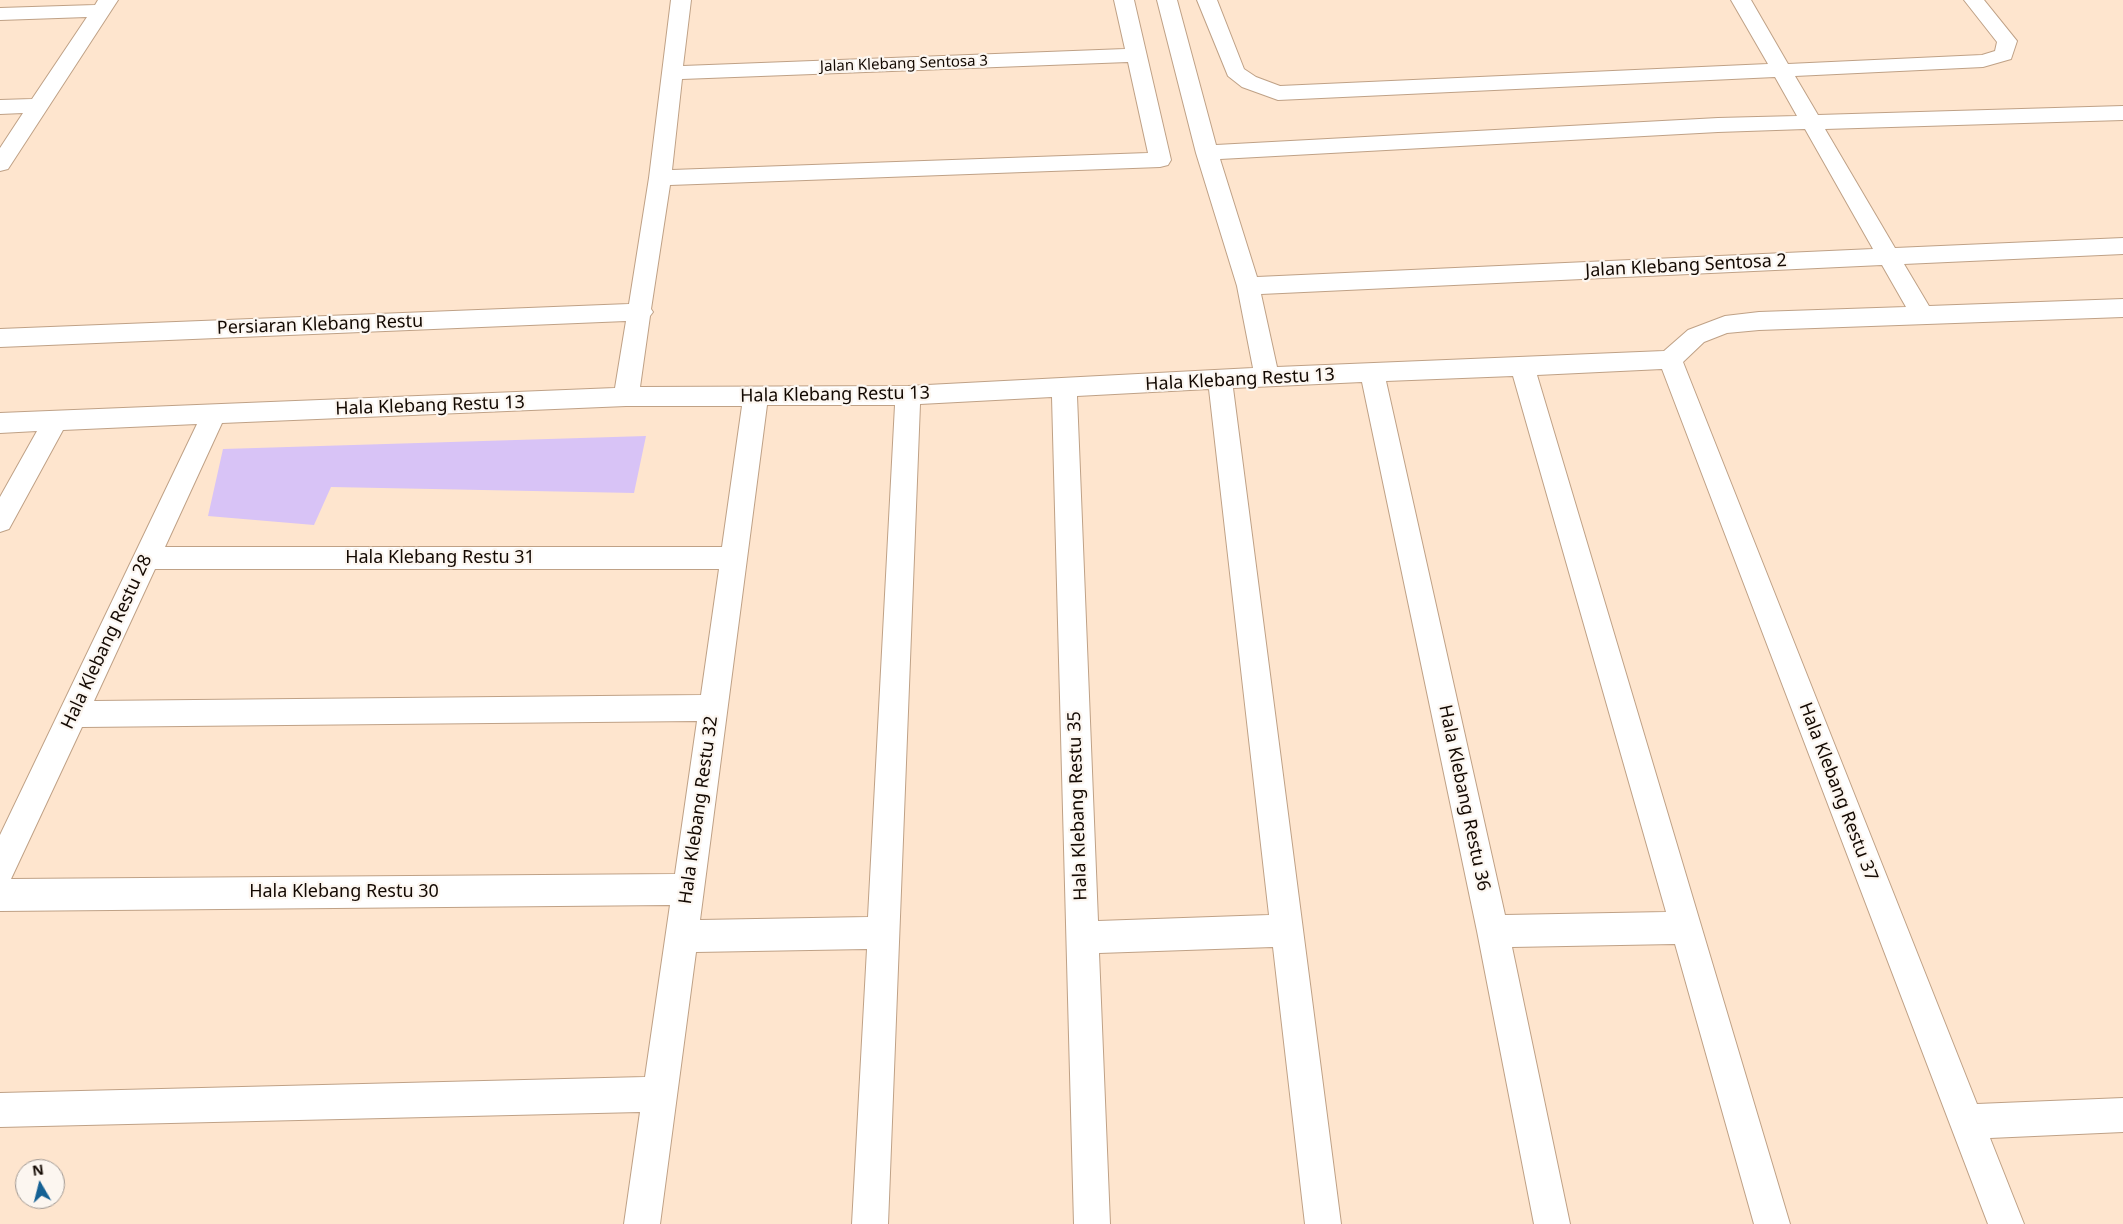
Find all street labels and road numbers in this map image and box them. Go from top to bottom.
street label: Jalan Klebang Sentosa 3 [820,52,988,76]
street label: Jalan Klebang Sentosa 2 [1585,250,1787,282]
street label: Persiaran Klebang Restu [216,311,424,339]
street label: Hala Klebang Restu 13 [1145,364,1335,396]
street label: Hala Klebang Restu 13 [740,383,930,407]
street label: Hala Klebang Restu 13 [335,392,525,420]
street label: Hala Klebang Restu 31 [345,547,535,569]
street label: Hala Klebang Restu 28 [57,551,157,733]
street label: Hala Klebang Restu 37 [1794,700,1882,884]
street label: Hala Klebang Restu 36 [1434,703,1494,893]
street label: Hala Klebang Restu 35 [1064,711,1092,901]
street label: Hala Klebang Restu 32 [675,715,723,905]
street label: Hala Klebang Restu 30 [249,881,439,903]

